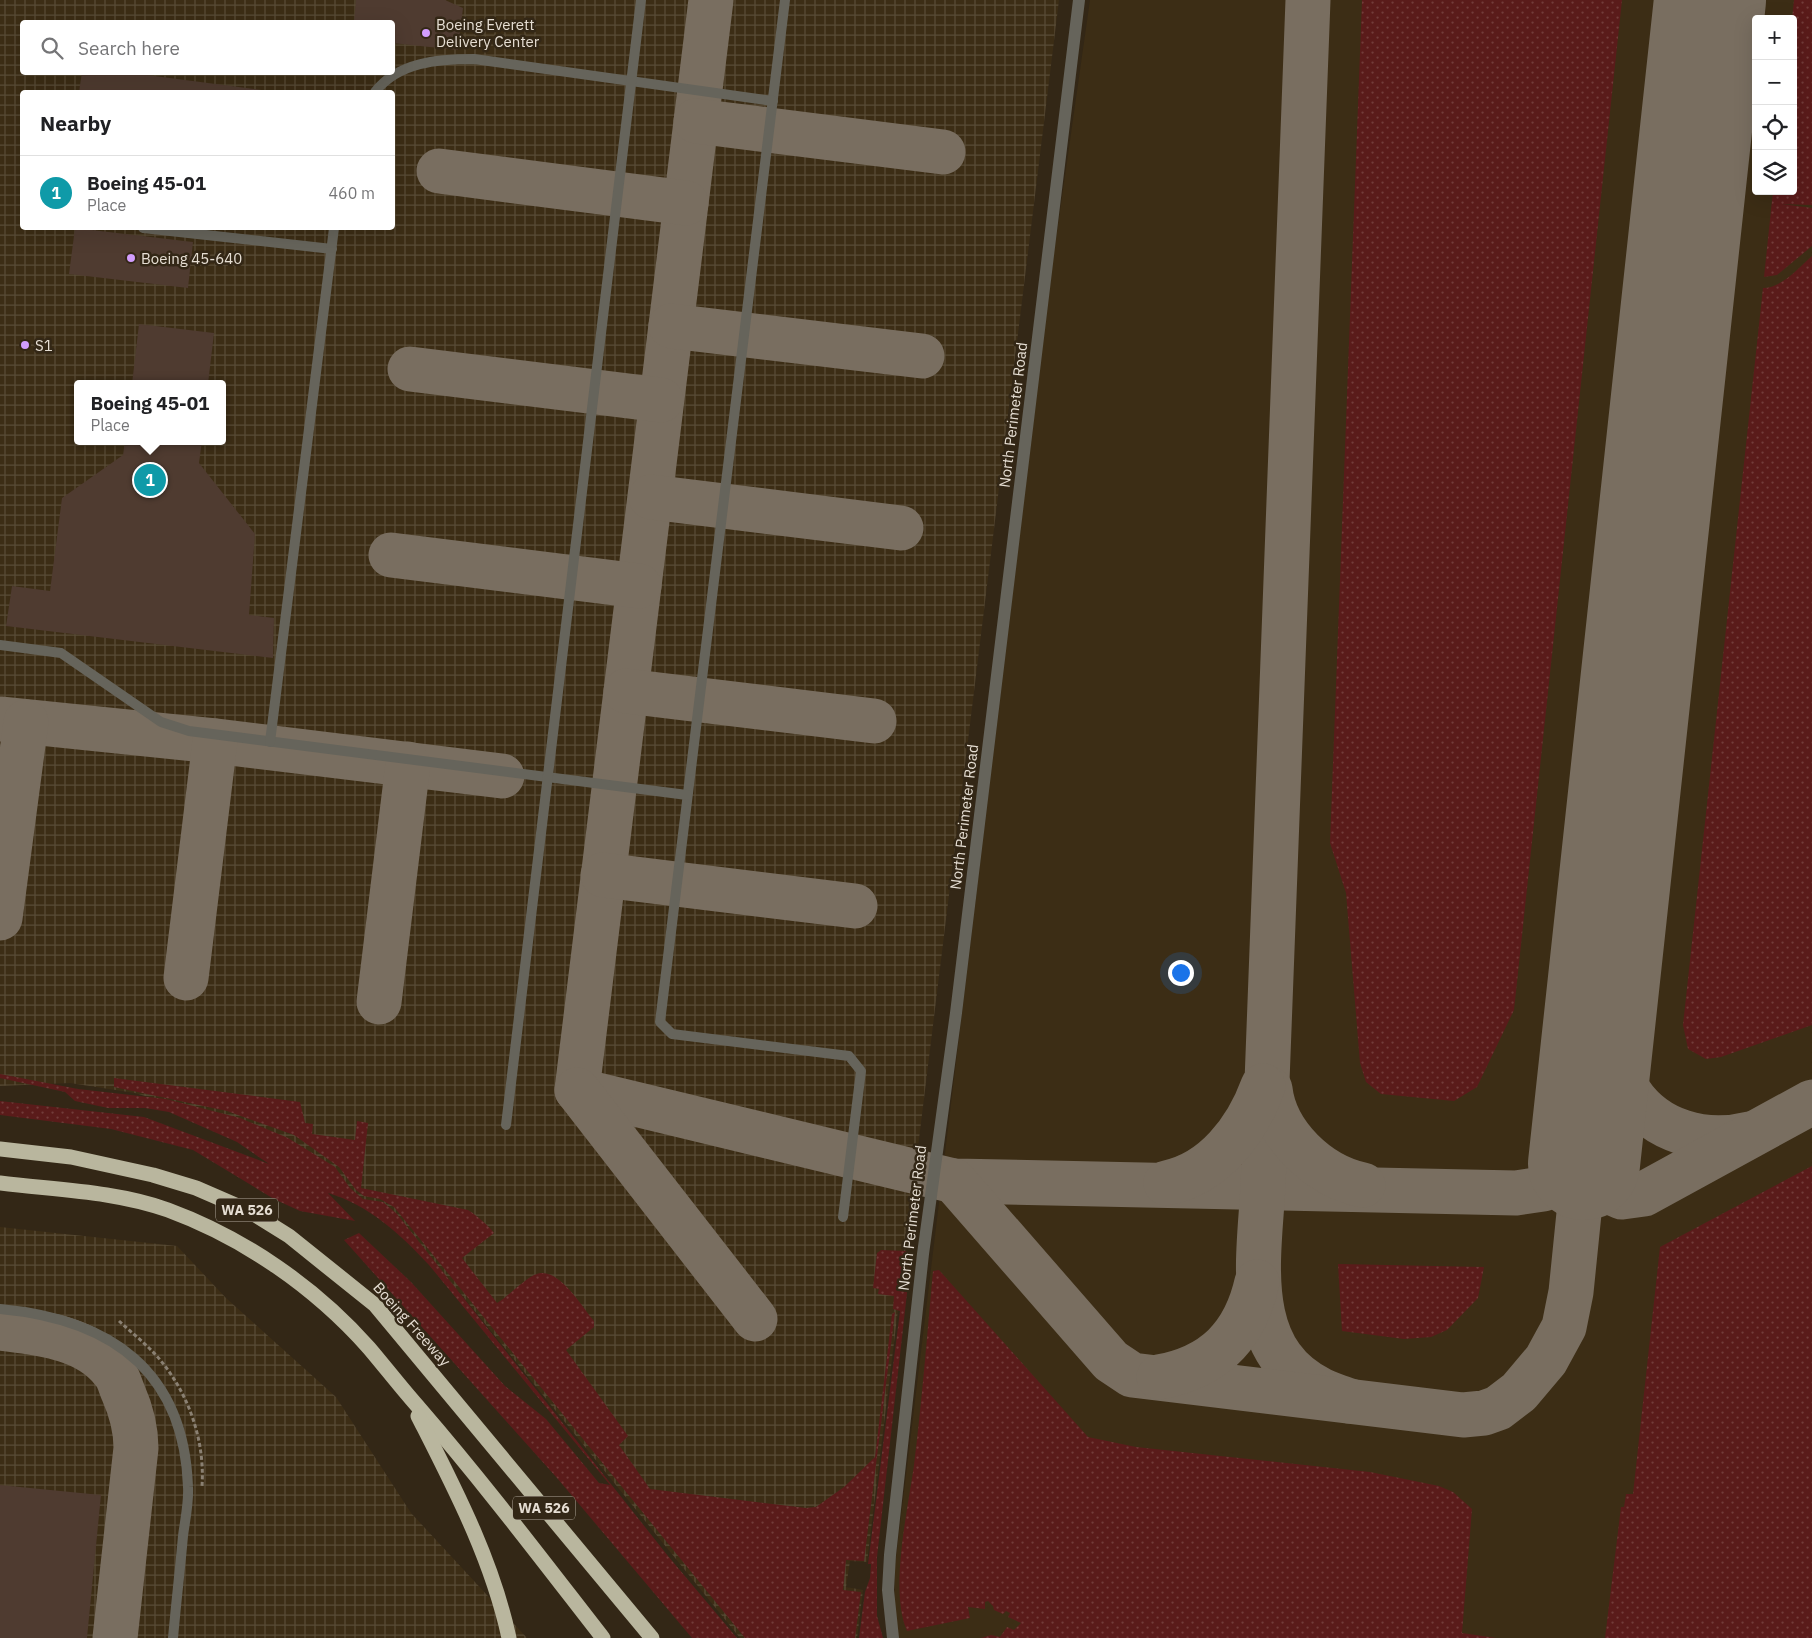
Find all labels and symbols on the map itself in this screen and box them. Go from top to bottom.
place label: Boeing Everett Delivery Center [436,15,540,51]
marker: Boeing Everett Delivery Center [420,27,432,39]
place label: Boeing 45-640 [141,249,242,268]
marker: Boeing 45-640 [125,252,137,264]
place label: S1 [35,336,53,355]
marker: S1 [19,339,31,351]
street label: North Perimeter Road [995,341,1031,489]
pin: 1 [134,461,166,499]
street label: North Perimeter Road [946,743,982,891]
your location [1168,960,1194,986]
street label: North Perimeter Road [894,1144,930,1292]
road number: WA 526 [216,1198,278,1222]
street label: Boeing Freeway [369,1278,455,1370]
road number: WA 526 [513,1496,575,1520]

